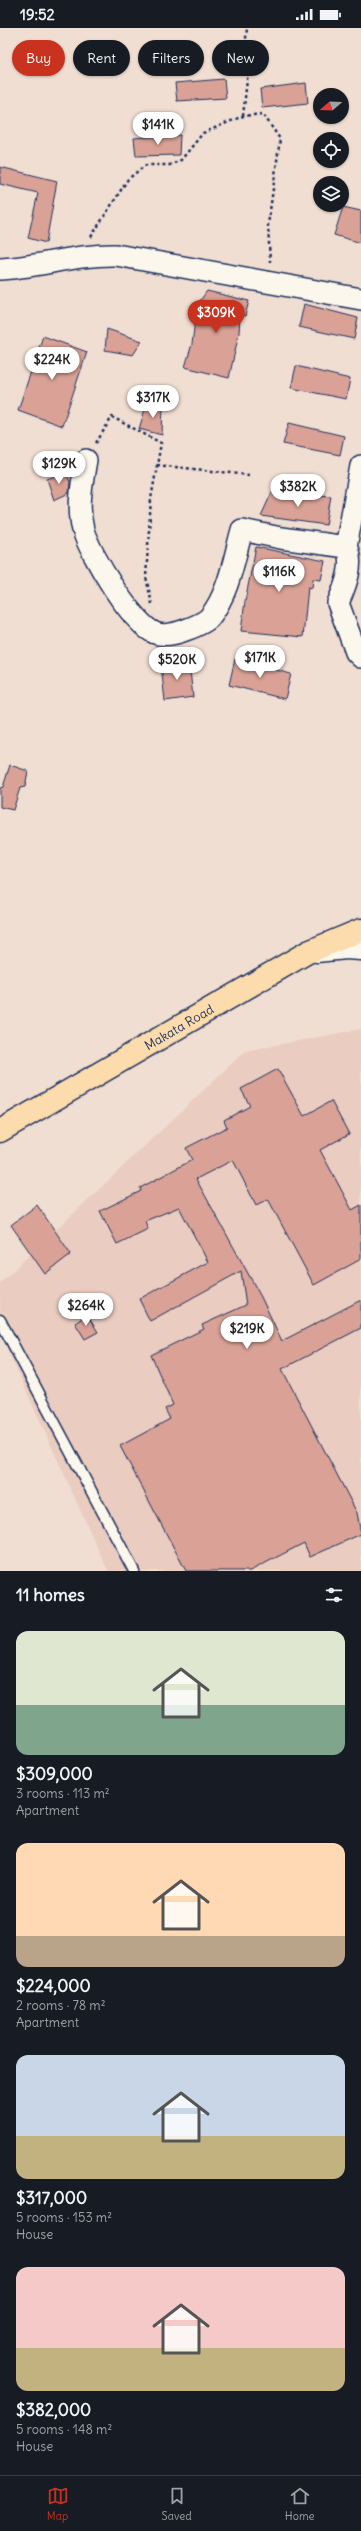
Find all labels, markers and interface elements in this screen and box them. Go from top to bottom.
text: 19:52 [20,5,55,24]
chip: Buy [12,40,65,76]
chip: Rent [73,40,130,76]
chip: Filters [138,40,204,76]
chip: New [212,40,269,76]
north arrow [313,88,349,124]
map controls [313,88,349,212]
pin: $141K [130,112,186,146]
text: $141K [142,116,174,133]
button: locate [313,132,349,168]
button: layers [313,176,349,212]
pin: $309K [188,300,244,334]
text: $309K [197,304,235,321]
pin: $224K [24,347,80,381]
text: $224K [34,351,70,368]
pin: $317K [125,385,181,419]
text: $317K [136,389,170,406]
pin: $129K [31,451,87,485]
text: $129K [42,455,76,472]
pin: $382K [270,474,326,508]
text: $382K [279,478,317,495]
pin: $116K [251,559,307,593]
text: $116K [263,563,295,580]
pin: $171K [232,645,288,679]
pin: $520K [149,647,205,681]
text: $171K [244,649,276,666]
text: $520K [158,651,196,668]
street label: Makata Road [142,1000,217,1054]
pin: $264K [58,1293,114,1327]
text: $264K [67,1297,105,1314]
pin: $219K [219,1316,275,1350]
text: $219K [230,1320,265,1337]
text: 11 homes [16,1584,85,1606]
icon: filters [323,1584,345,1606]
icon: home [145,1657,217,1729]
text: $309,000 [16,1763,93,1785]
text: 3 rooms · 113 m² [16,1785,110,1802]
text: Apartment [16,1802,79,1819]
icon: home [145,1869,217,1941]
text: $224,000 [16,1975,91,1997]
text: 2 rooms · 78 m² [16,1997,106,2014]
text: Apartment [16,2014,79,2031]
icon: home [145,2081,217,2153]
text: $317,000 [16,2187,87,2209]
text: 5 rooms · 153 m² [16,2209,112,2226]
text: House [16,2226,53,2243]
icon: home [145,2293,217,2365]
text: $382,000 [16,2399,91,2421]
text: 5 rooms · 148 m² [16,2421,112,2438]
text: House [16,2438,53,2455]
tab: Map [47,2485,69,2523]
tab: Saved [162,2485,192,2523]
tab: Home [285,2485,314,2523]

